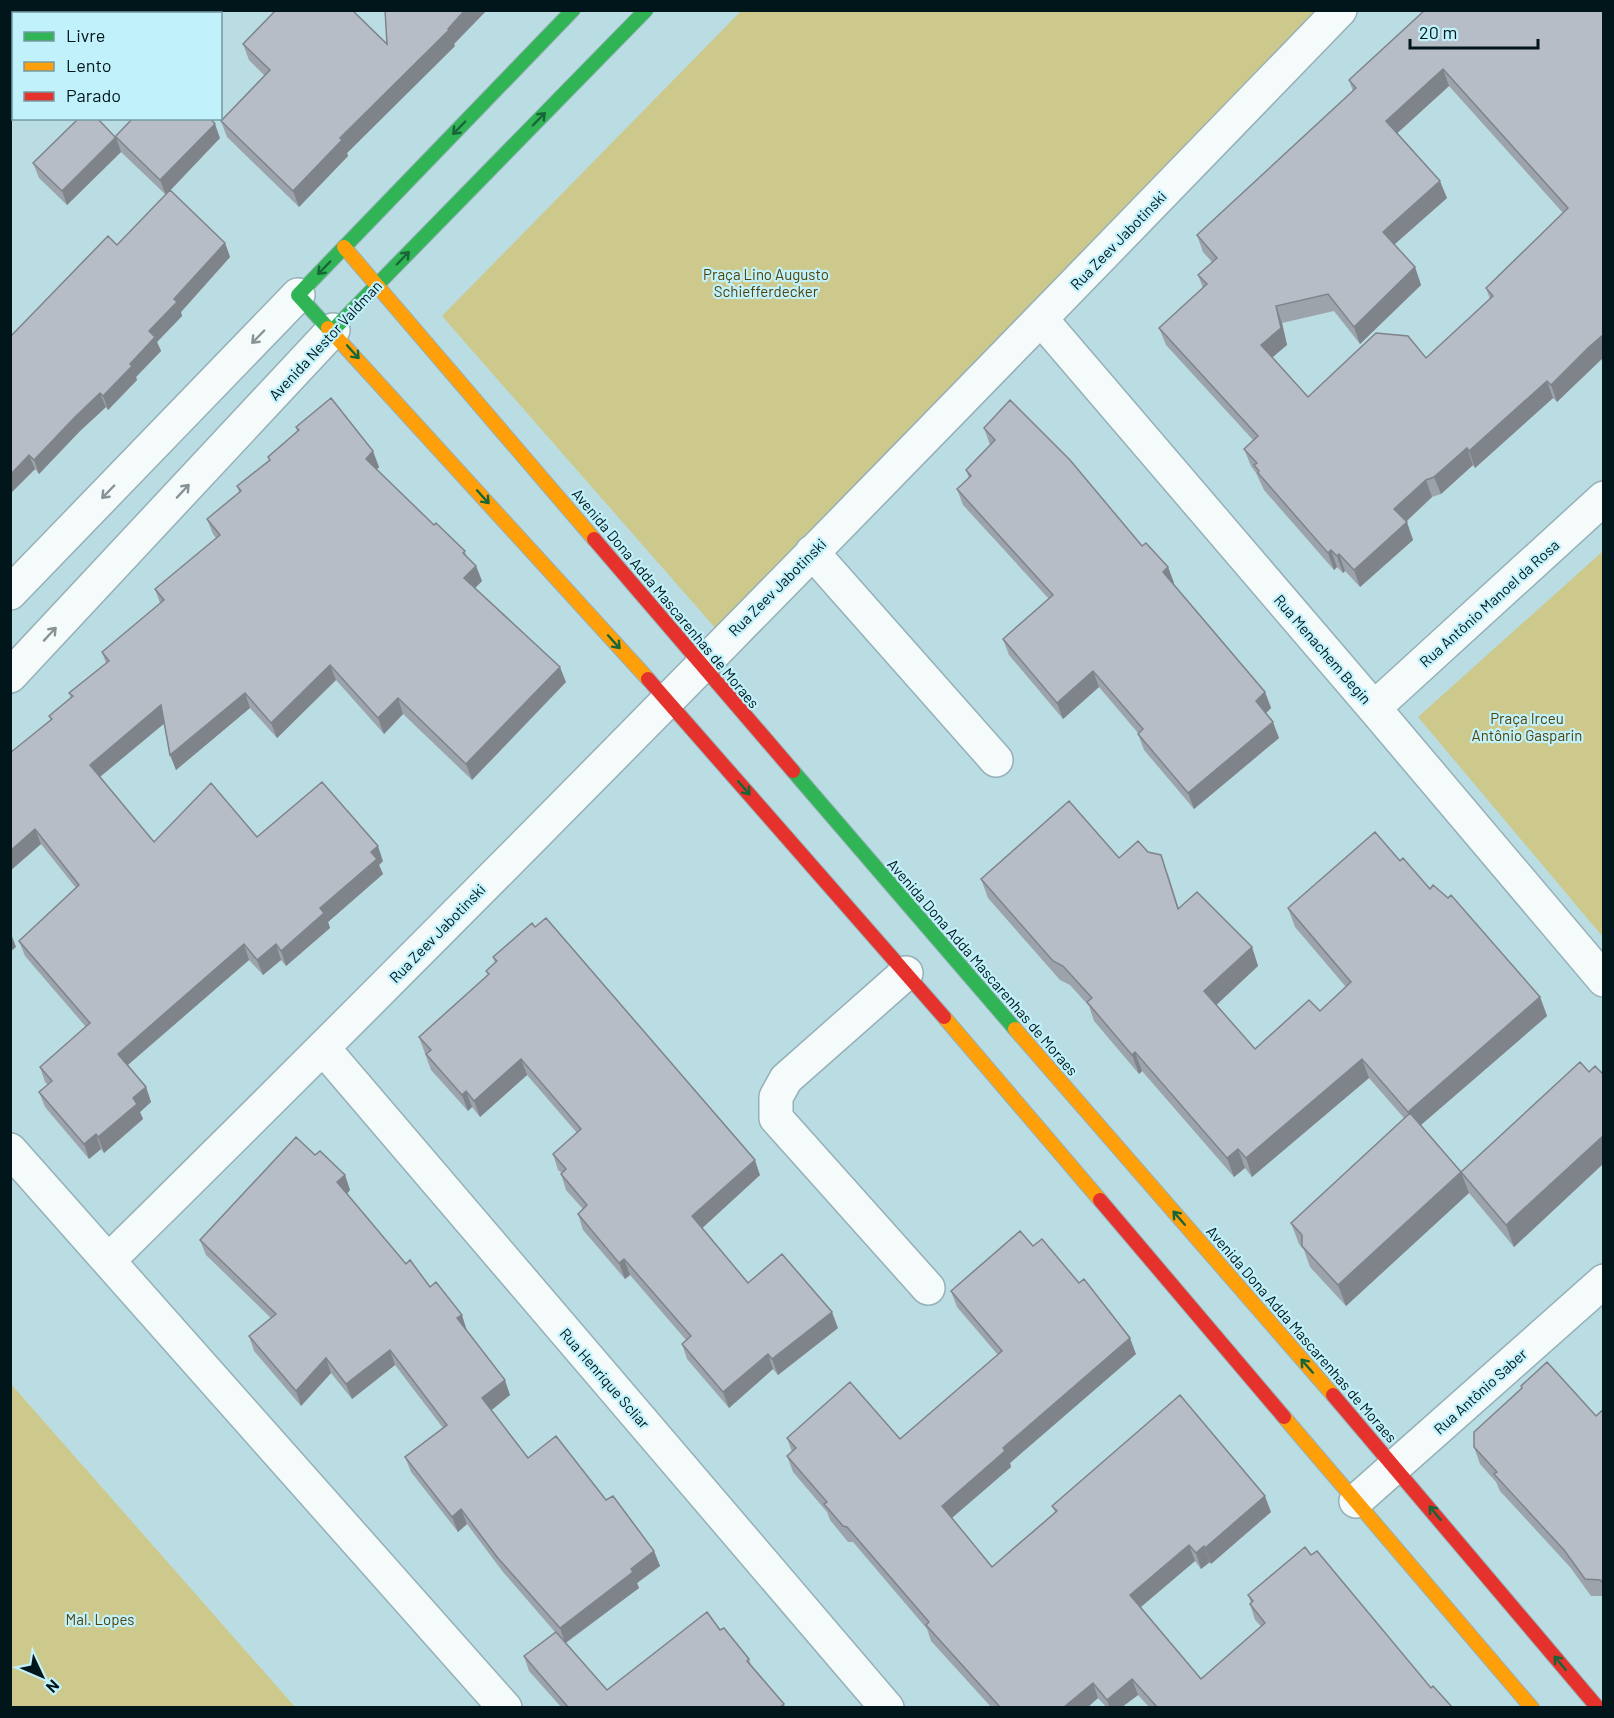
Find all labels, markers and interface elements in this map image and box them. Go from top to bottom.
legend [12,12,222,120]
scale bar [1410,12,1538,50]
text: 20 m [1419,21,1457,43]
text: Livre [66,24,105,46]
text: Lento [66,54,112,76]
text: Parado [66,84,121,106]
one-way arrow [532,111,547,126]
one-way arrow [452,121,466,136]
street label: Rua Zeev Jabotinski [1066,187,1170,293]
one-way arrow [396,251,410,266]
one-way arrow [316,261,331,276]
park label: Praça Lino Augusto Schiefferdecker [703,265,829,300]
street label: Avenida Nestor Valdman [265,276,385,404]
one-way arrow [251,329,265,344]
one-way arrow [346,345,360,360]
one-way arrow [176,484,190,499]
one-way arrow [101,485,115,500]
street label: Avenida Dona Adda Mascarenhas de Moraes [569,485,763,711]
one-way arrow [476,489,490,504]
street label: Rua Zeev Jabotinski [725,535,829,639]
street label: Rua Antônio Manoel da Rosa [1416,536,1562,670]
street label: Rua Menachem Begin [1271,591,1375,707]
one-way arrow [43,626,58,641]
one-way arrow [607,634,621,649]
park label: Praça Irceu Antônio Gasparin [1472,709,1582,744]
one-way arrow [737,780,750,796]
street label: Avenida Dona Adda Mascarenhas de Moraes [884,855,1082,1079]
street label: Rua Zeev Jabotinski [385,880,489,986]
one-way arrow [1173,1211,1187,1227]
street label: Avenida Dona Adda Mascarenhas de Moraes [1203,1222,1401,1446]
street label: Rua Henrique Scliar [556,1324,654,1432]
street label: Rua Antônio Saber [1430,1344,1531,1438]
one-way arrow [1301,1358,1315,1374]
one-way arrow [1428,1505,1441,1521]
park label: Mal. Lopes [66,1610,134,1628]
north arrow [12,1646,72,1706]
one-way arrow [1553,1656,1567,1671]
text: N [43,1676,64,1697]

